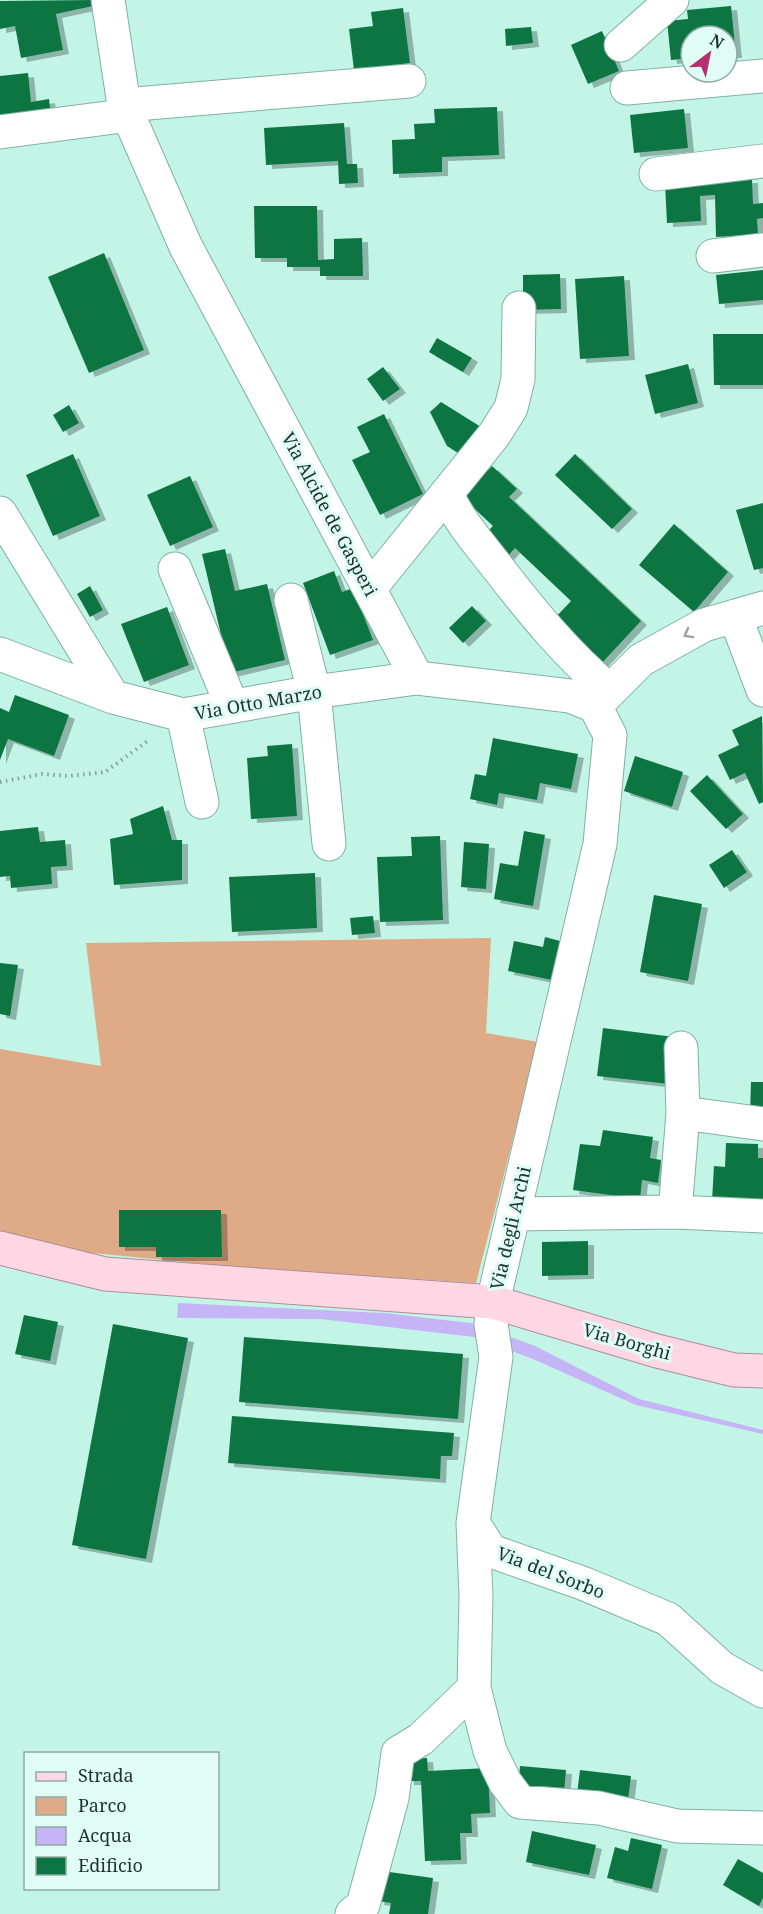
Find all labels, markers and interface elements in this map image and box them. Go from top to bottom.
north arrow [679,24,739,84]
text: N [706,29,728,54]
street label: Via Alcide de Gasperi [277,428,384,600]
one-way arrow [684,626,694,638]
street label: Via Otto Marzo [192,679,324,725]
street label: Via degli Archi [484,1164,536,1292]
street label: Via Borghi [580,1317,674,1365]
street label: Via del Sorbo [494,1540,608,1604]
legend [24,1752,219,1890]
text: Strada [78,1763,134,1787]
text: Parco [78,1793,127,1817]
text: Acqua [78,1823,132,1847]
text: Edificio [78,1853,143,1877]

